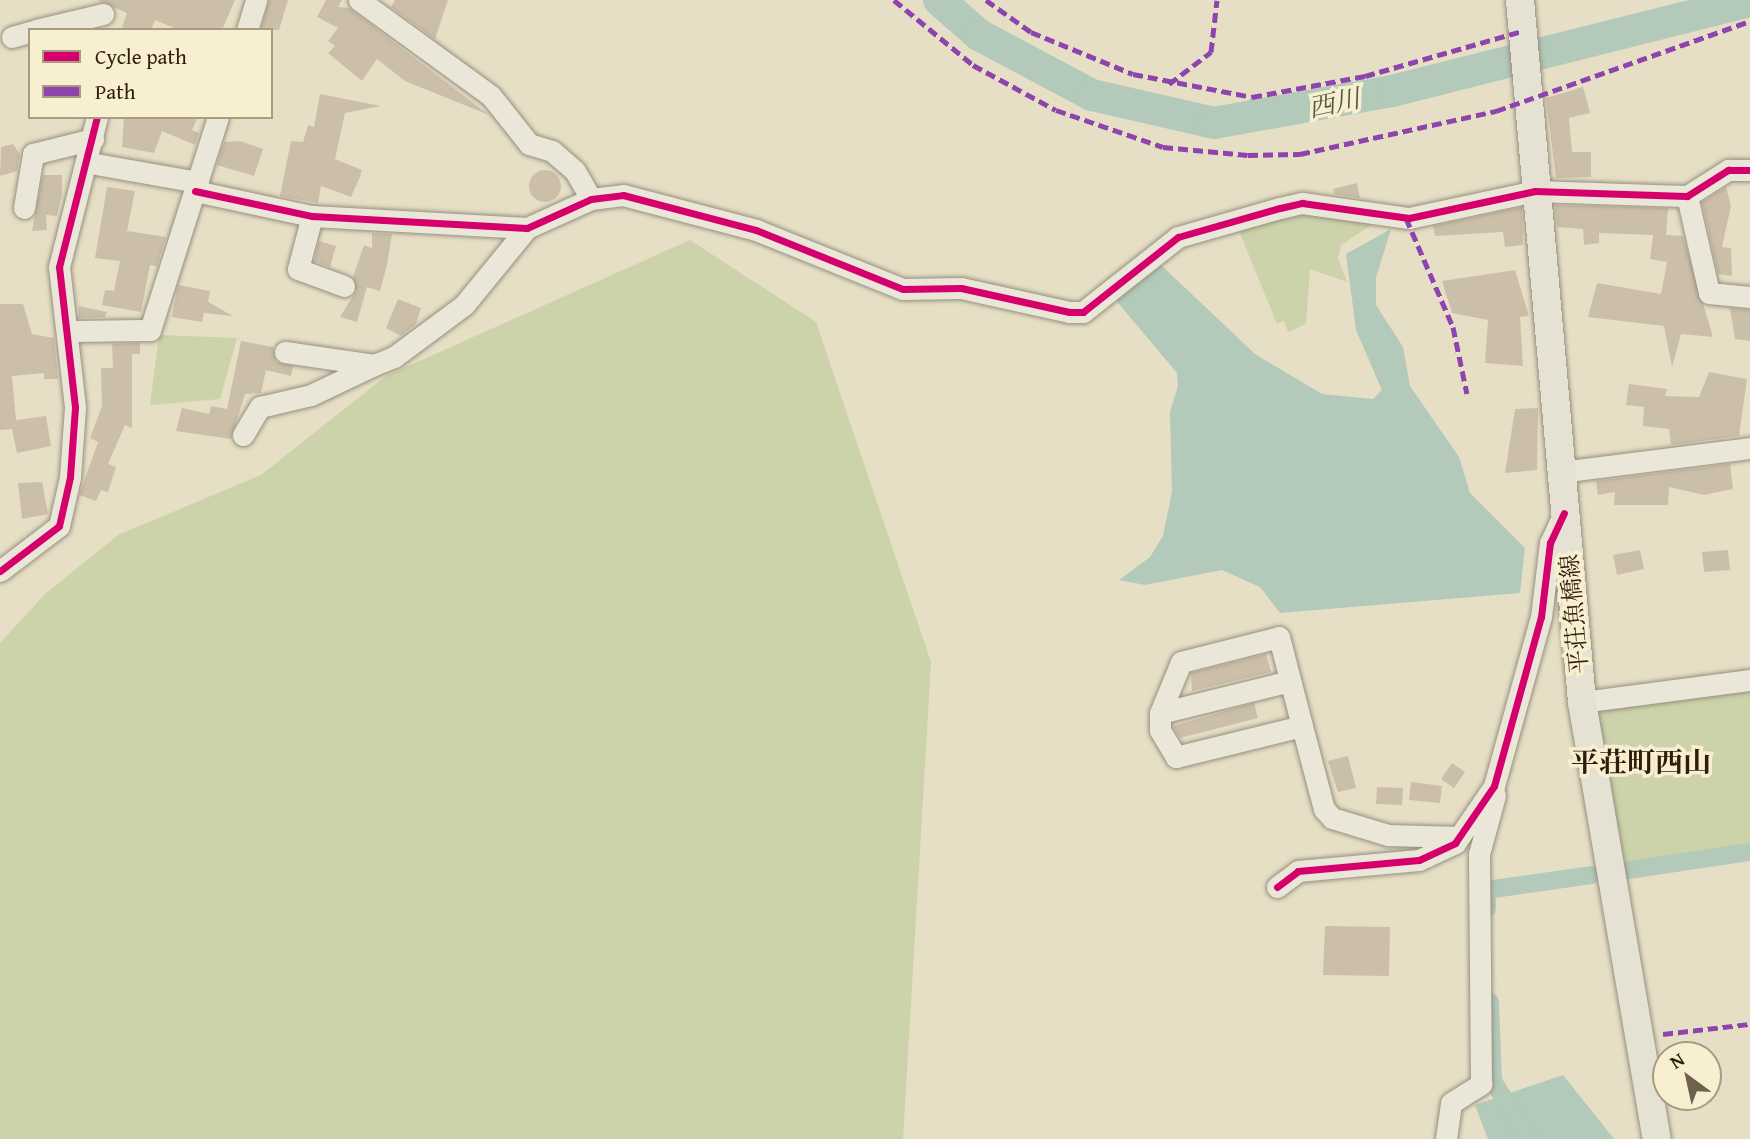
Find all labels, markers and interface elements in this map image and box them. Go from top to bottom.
legend [28,28,273,119]
text: Cycle path [95,41,187,72]
text: Path [95,76,135,107]
water label: 西川 [1305,82,1363,124]
street label: 平荘魚橋線 [1554,553,1594,675]
district label: 平荘町西山 [1571,745,1711,779]
north arrow [1652,1041,1722,1111]
text: N [1664,1045,1690,1075]

